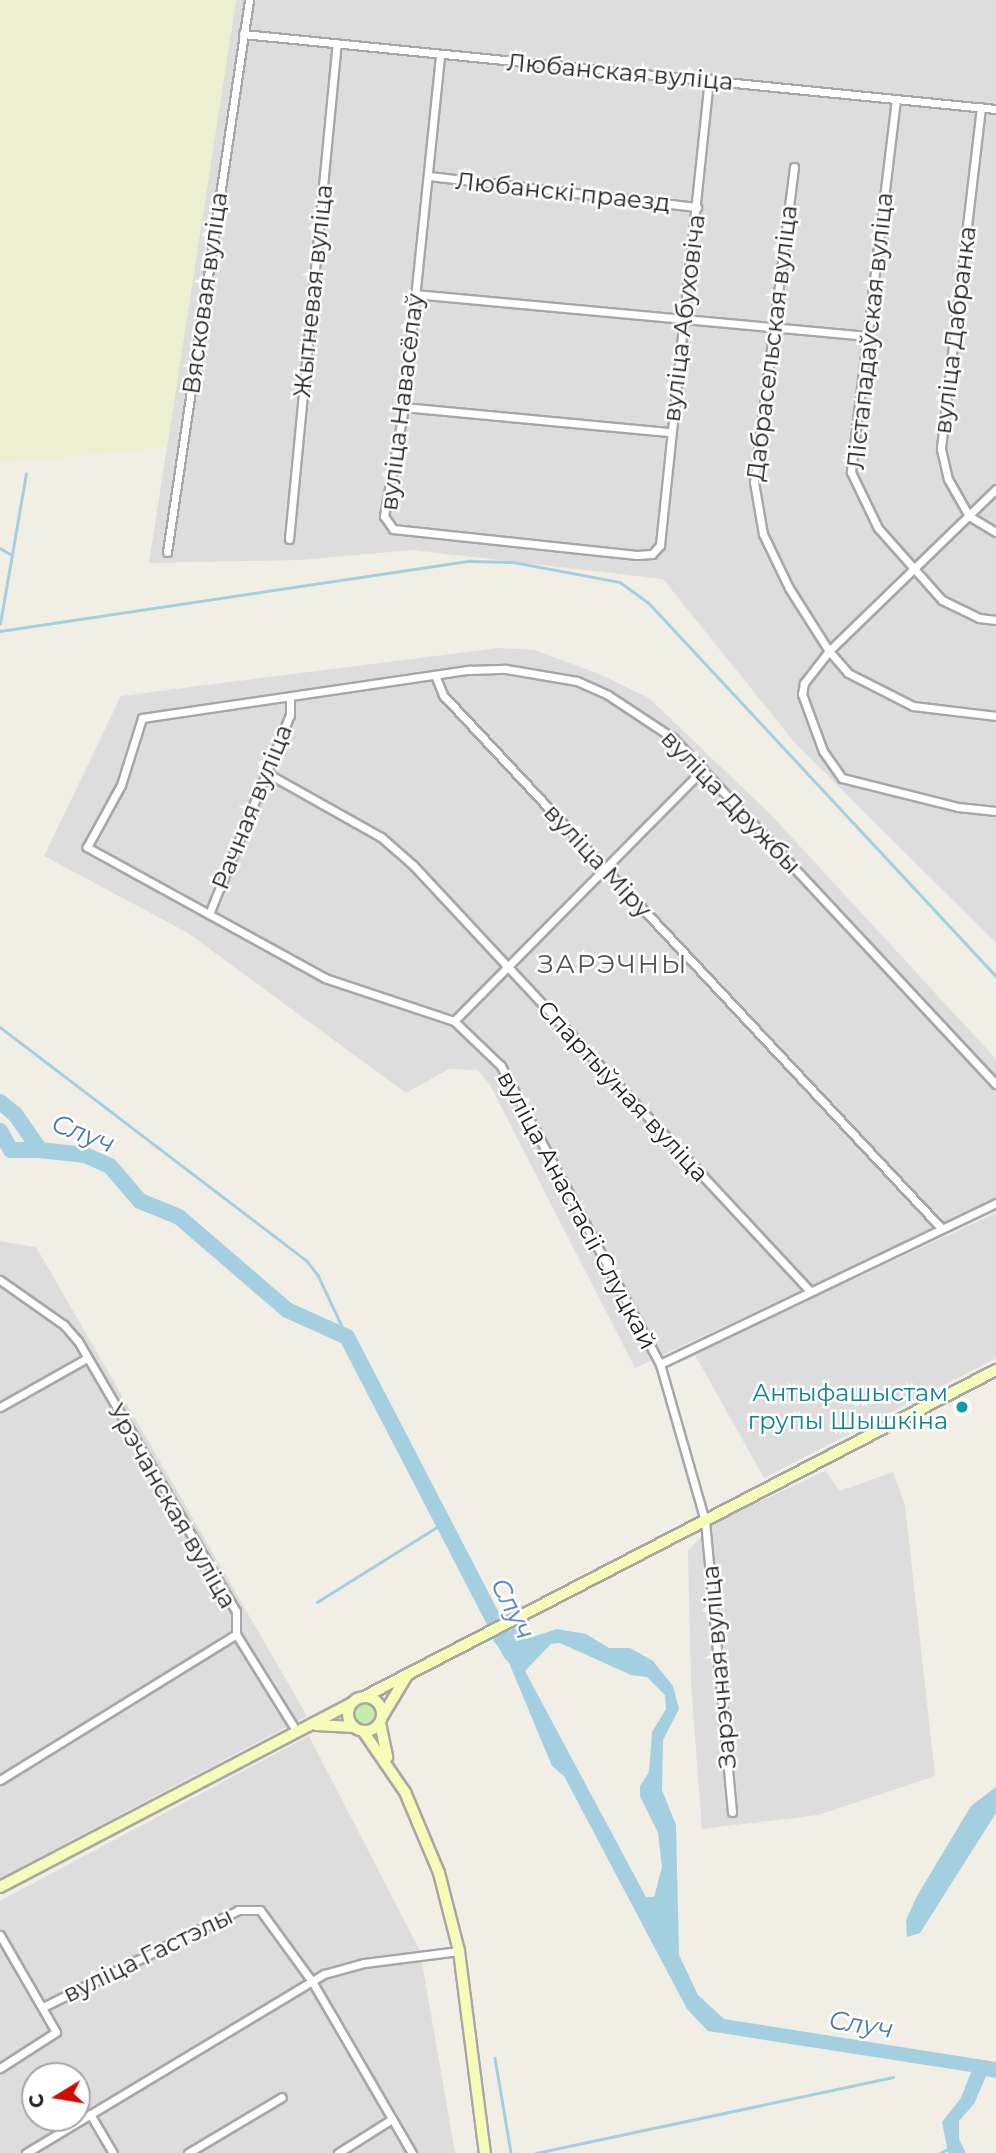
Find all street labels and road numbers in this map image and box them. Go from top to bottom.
street label: Любанская вуліца [506,48,734,96]
street label: Любанскі праезд [454,166,672,218]
street label: Жытневая вуліца [287,183,339,399]
street label: Вясковая вуліца [177,190,233,396]
street label: Лістападаўская вуліца [841,191,899,471]
street label: Дабрасельская вуліца [741,204,803,482]
street label: вуліца Абуховіча [657,213,711,423]
street label: вуліца Дабранка [928,225,982,435]
street label: вуліца Навасёлаў [374,292,430,512]
street label: Рачная вуліца [206,720,298,894]
street label: вуліца Дружбы [655,724,807,880]
street label: вуліца Міру [538,798,658,924]
street label: Спартыўная вуліца [531,994,715,1188]
street label: вуліца Анастасіі Слуцкай [491,1066,663,1354]
street label: Урэчанская вуліца [102,1398,242,1614]
street label: Зарэчная вуліца [696,1564,742,1770]
street label: вуліца Гастэлы [58,1901,238,2009]

